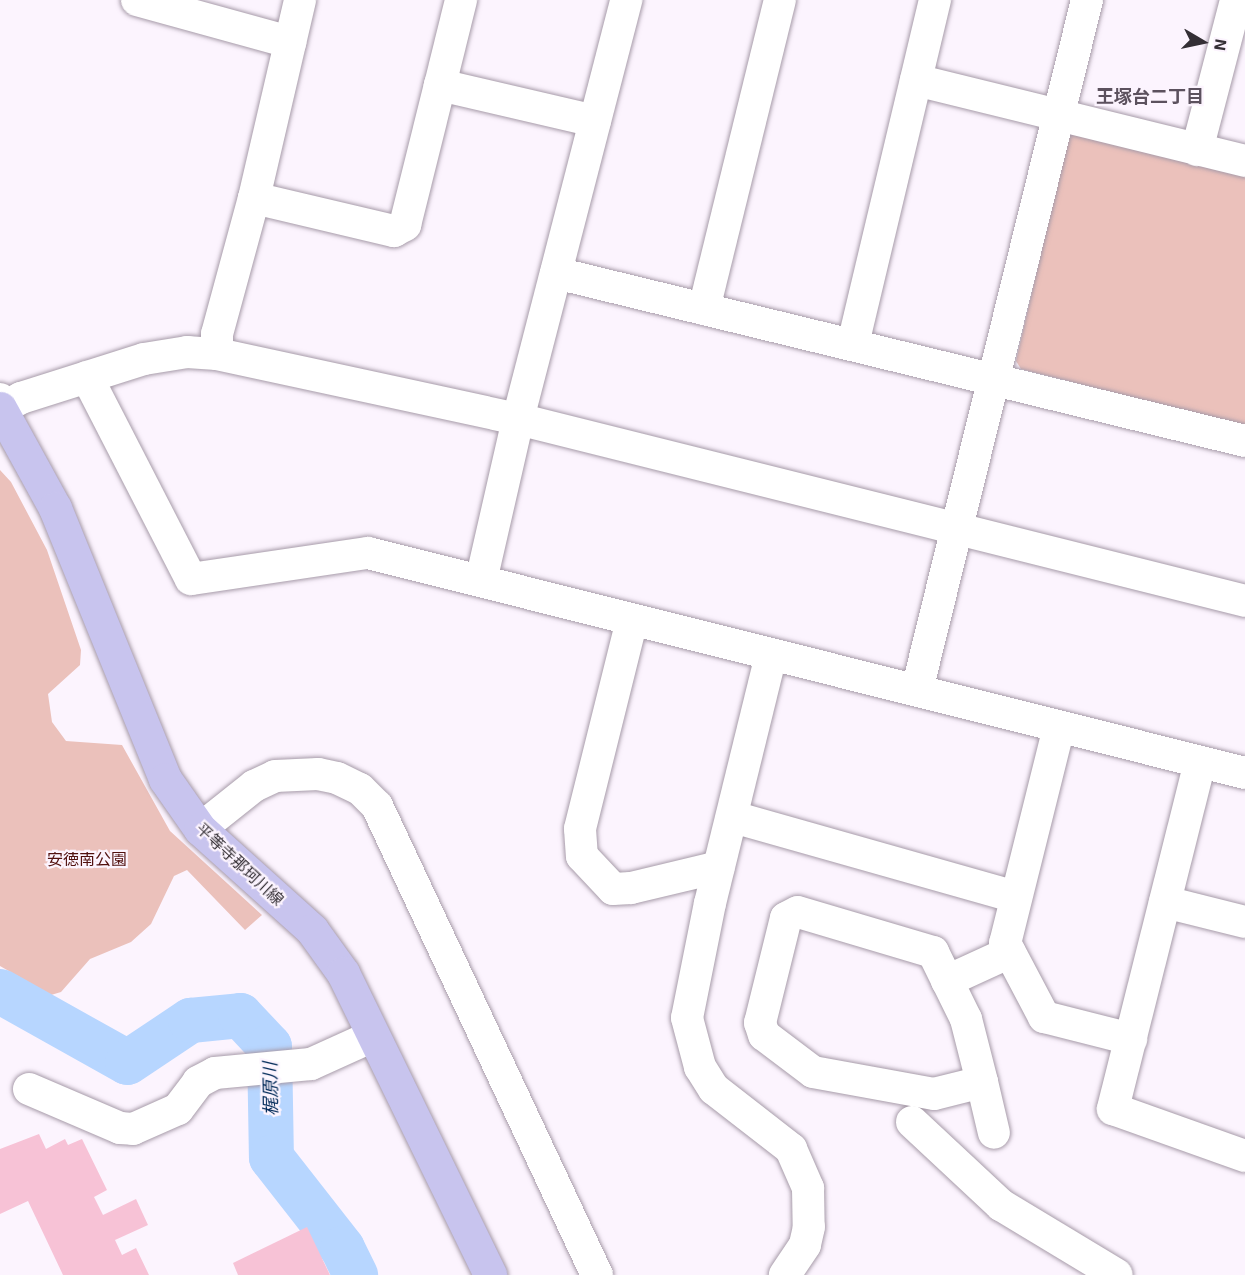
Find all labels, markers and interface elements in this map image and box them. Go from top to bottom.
north arrow [1173,12,1233,72]
text: N [1211,38,1232,52]
district label: 王塚台二丁目 [1096,85,1204,107]
street label: 平等寺那珂川線 [192,819,288,909]
park label: 安徳南公園 [47,849,127,869]
water label: 梶原川 [259,1062,281,1116]

